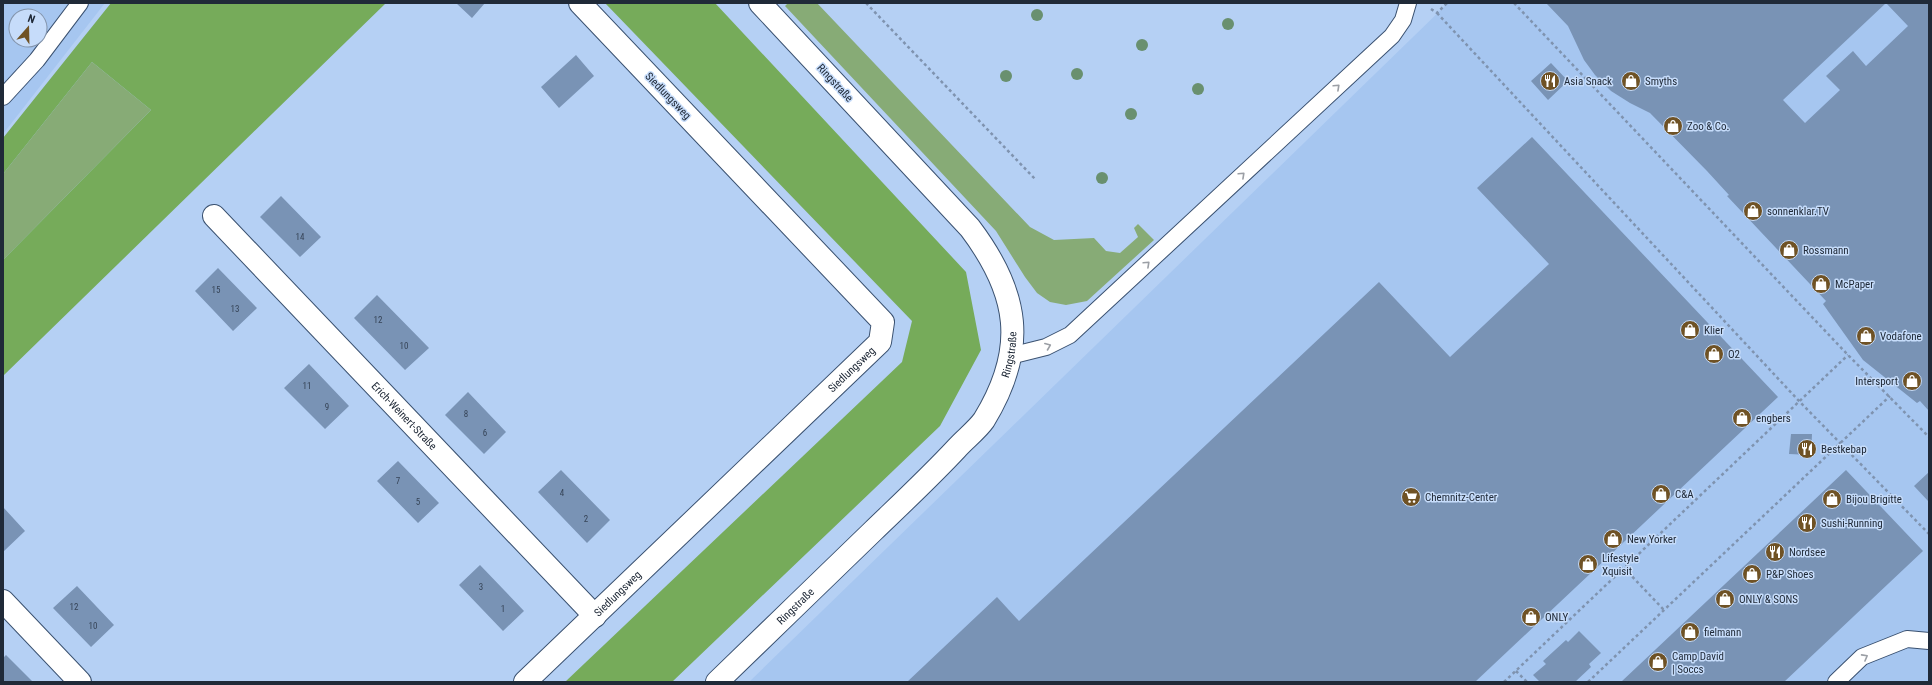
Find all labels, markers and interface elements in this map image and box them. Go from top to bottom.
north arrow [8,8,48,48]
text: N [26,12,37,26]
street label: Ringstraße [814,61,856,105]
street label: Siedlungsweg [642,70,694,122]
restaurant icon: Asia Snack [1539,70,1561,92]
shop icon: Smyths [1620,70,1642,92]
place label: Asia Snack [1564,75,1612,88]
place label: Smyths [1645,75,1677,88]
one-way arrow [1332,84,1340,91]
shop icon: Zoo & Co. [1662,115,1684,137]
place label: Zoo & Co. [1687,120,1729,133]
one-way arrow [1237,172,1245,180]
shop icon: sonnenklar.TV [1742,200,1764,222]
place label: sonnenklar.TV [1767,205,1829,218]
house number: 14 [296,232,305,242]
shop icon: Rossmann [1778,239,1800,261]
place label: Rossmann [1803,244,1849,257]
one-way arrow [1142,261,1150,268]
shop icon: McPaper [1810,273,1832,295]
place label: McPaper [1835,278,1874,291]
house number: 15 [212,285,221,295]
house number: 13 [231,304,239,314]
house number: 12 [374,315,383,325]
shop icon: Klier [1679,319,1701,341]
place label: Klier [1704,324,1724,337]
shop icon: Vodafone [1855,325,1877,347]
place label: Vodafone [1880,330,1922,343]
street label: Ringstraße [998,331,1019,379]
house number: 10 [400,341,408,351]
one-way arrow [1043,343,1051,351]
shop icon: O2 [1703,343,1725,365]
street label: Siedlungsweg [825,344,878,395]
place label: O2 [1728,348,1740,361]
shop icon: Intersport [1901,370,1923,392]
place label: Intersport [1855,375,1898,388]
street label: Erich-Weinert-Straße [369,379,440,452]
house number: 11 [303,381,311,391]
house number: 9 [325,402,329,412]
shop icon: engbers [1731,407,1753,429]
house number: 8 [464,409,468,419]
place label: engbers [1756,412,1791,425]
house number: 6 [483,428,487,438]
restaurant icon: Bestkebap [1796,438,1818,460]
place label: Bestkebap [1821,443,1867,456]
house number: 7 [396,476,401,486]
shop icon: C&A [1650,483,1672,505]
supermarket icon: Chemnitz-Center [1400,486,1422,508]
house number: 4 [560,488,565,498]
place label: C&A [1675,488,1694,501]
shop icon: Bijou Brigitte [1821,488,1843,510]
place label: Chemnitz-Center [1425,491,1498,504]
place label: Bijou Brigitte [1846,493,1902,506]
house number: 5 [416,497,421,507]
restaurant icon: Sushi-Running [1796,512,1818,534]
house number: 2 [584,514,589,524]
place label: Sushi-Running [1821,517,1883,530]
shop icon: New Yorker [1602,528,1624,550]
place label: New Yorker [1627,533,1677,546]
restaurant icon: Nordsee [1764,541,1786,563]
place label: Nordsee [1789,546,1825,559]
place label: Lifestyle Xquisit [1602,552,1639,578]
shop icon: Lifestyle Xquisit [1577,553,1599,575]
shop icon: P&P Shoes [1741,563,1763,585]
street label: Siedlungsweg [591,568,644,619]
place label: P&P Shoes [1766,568,1813,581]
house number: 3 [479,582,483,592]
street label: Ringstraße [774,585,817,627]
shop icon: ONLY & SONS [1714,588,1736,610]
place label: ONLY & SONS [1739,593,1798,606]
house number: 12 [70,602,79,612]
house number: 1 [501,604,505,614]
shop icon: ONLY [1520,606,1542,628]
place label: ONLY [1545,611,1568,624]
house number: 10 [89,621,97,631]
shop icon: fielmann [1679,621,1701,643]
place label: fielmann [1704,626,1741,639]
place label: Camp David | Soccs [1672,650,1724,676]
shop icon: Camp David | Soccs [1647,651,1669,673]
one-way arrow [1861,654,1868,661]

